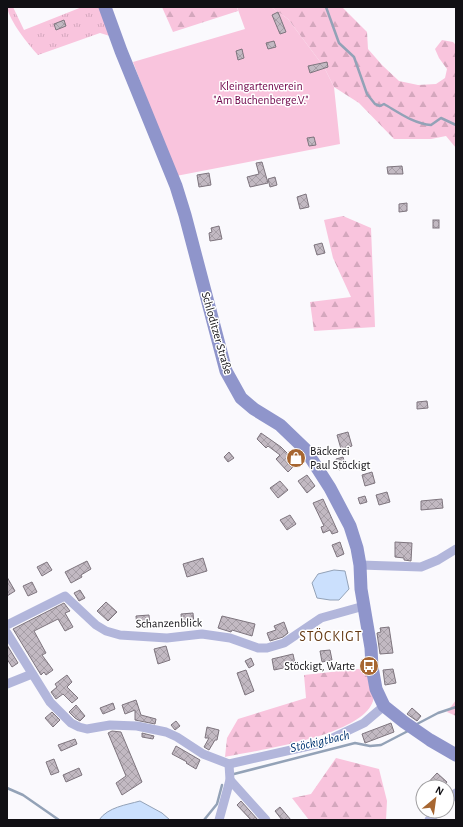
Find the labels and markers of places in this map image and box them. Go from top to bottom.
place label: Bäckerei Paul Stöckigt [310,445,371,471]
shop icon: Bäckerei Paul Stöckigt [285,447,307,469]
bus stop icon: Stöckigt, Warte [358,655,380,677]
place label: Stöckigt, Warte [284,660,355,672]

